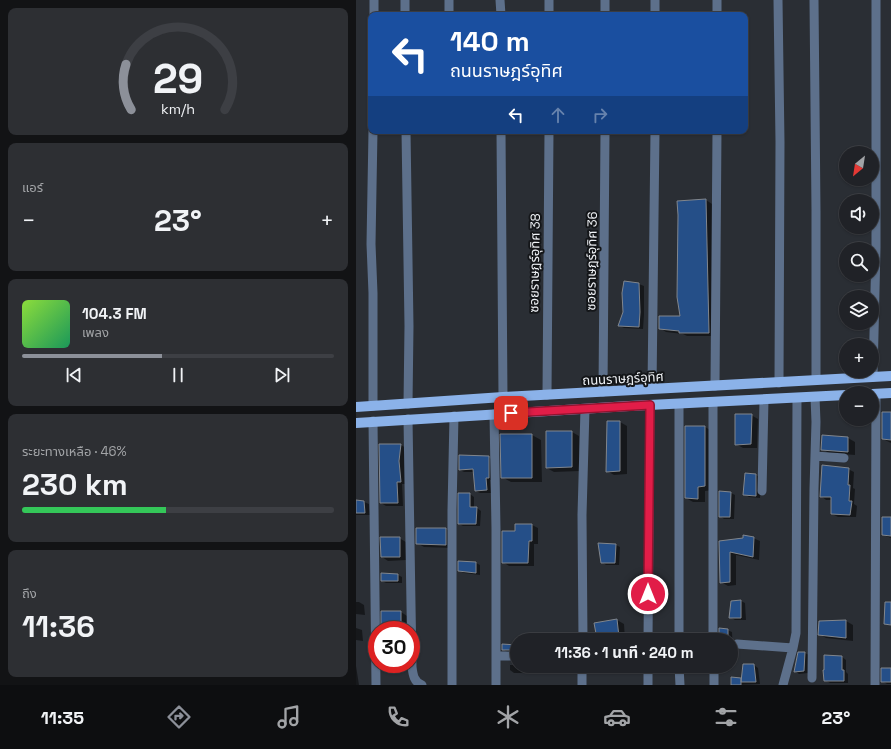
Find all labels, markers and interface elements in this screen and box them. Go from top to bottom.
text: 140 m [450,23,530,59]
icon: left [384,28,436,80]
text: 29 [153,52,203,105]
text: ถนนราษฎร์อุทิศ [450,59,563,82]
text: km/h [161,99,195,117]
icon: left [505,104,527,126]
icon: ahead [547,104,569,126]
icon: right [589,104,611,126]
north arrow [839,146,879,186]
map controls [839,146,879,426]
text: แอร์ [22,179,43,196]
button: sound [839,194,879,234]
text: 23° [154,201,202,240]
text: − [22,206,36,234]
text: + [320,206,334,234]
street label: ซอยราษฎร์อุทิศ 36 [582,211,601,311]
street label: ซอยราษฎร์อุทิศ 38 [525,213,544,313]
button: search [839,242,879,282]
button: layers [839,290,879,330]
text: 104.3 FM [82,304,147,323]
text: เพลง [82,324,109,341]
button: + [839,338,879,378]
icon: previous [63,364,85,386]
icon: pause [167,364,189,386]
icon: next [271,364,293,386]
street label: ถนนราษฎร์อุทิศ [582,368,664,389]
button: − [839,386,879,426]
pin [494,396,528,430]
icon: arrive [500,402,522,424]
text: ระยะทางเหลือ · 46% [22,443,127,460]
text: 230 km [22,465,128,504]
position arrow [627,573,669,615]
text: ถึง [22,585,37,602]
text: 11:36 [22,607,95,646]
speed limit sign: 30 [368,621,420,673]
text: 11:36 · 1 นาที · 240 m [554,643,694,662]
icon: directions [165,703,193,731]
icon: music [275,703,303,731]
icon: phone [384,703,412,731]
icon: climate [494,703,522,731]
icon: car [603,703,631,731]
icon: filters [712,703,740,731]
text: 11:35 [41,706,84,729]
text: 23° [822,706,850,729]

